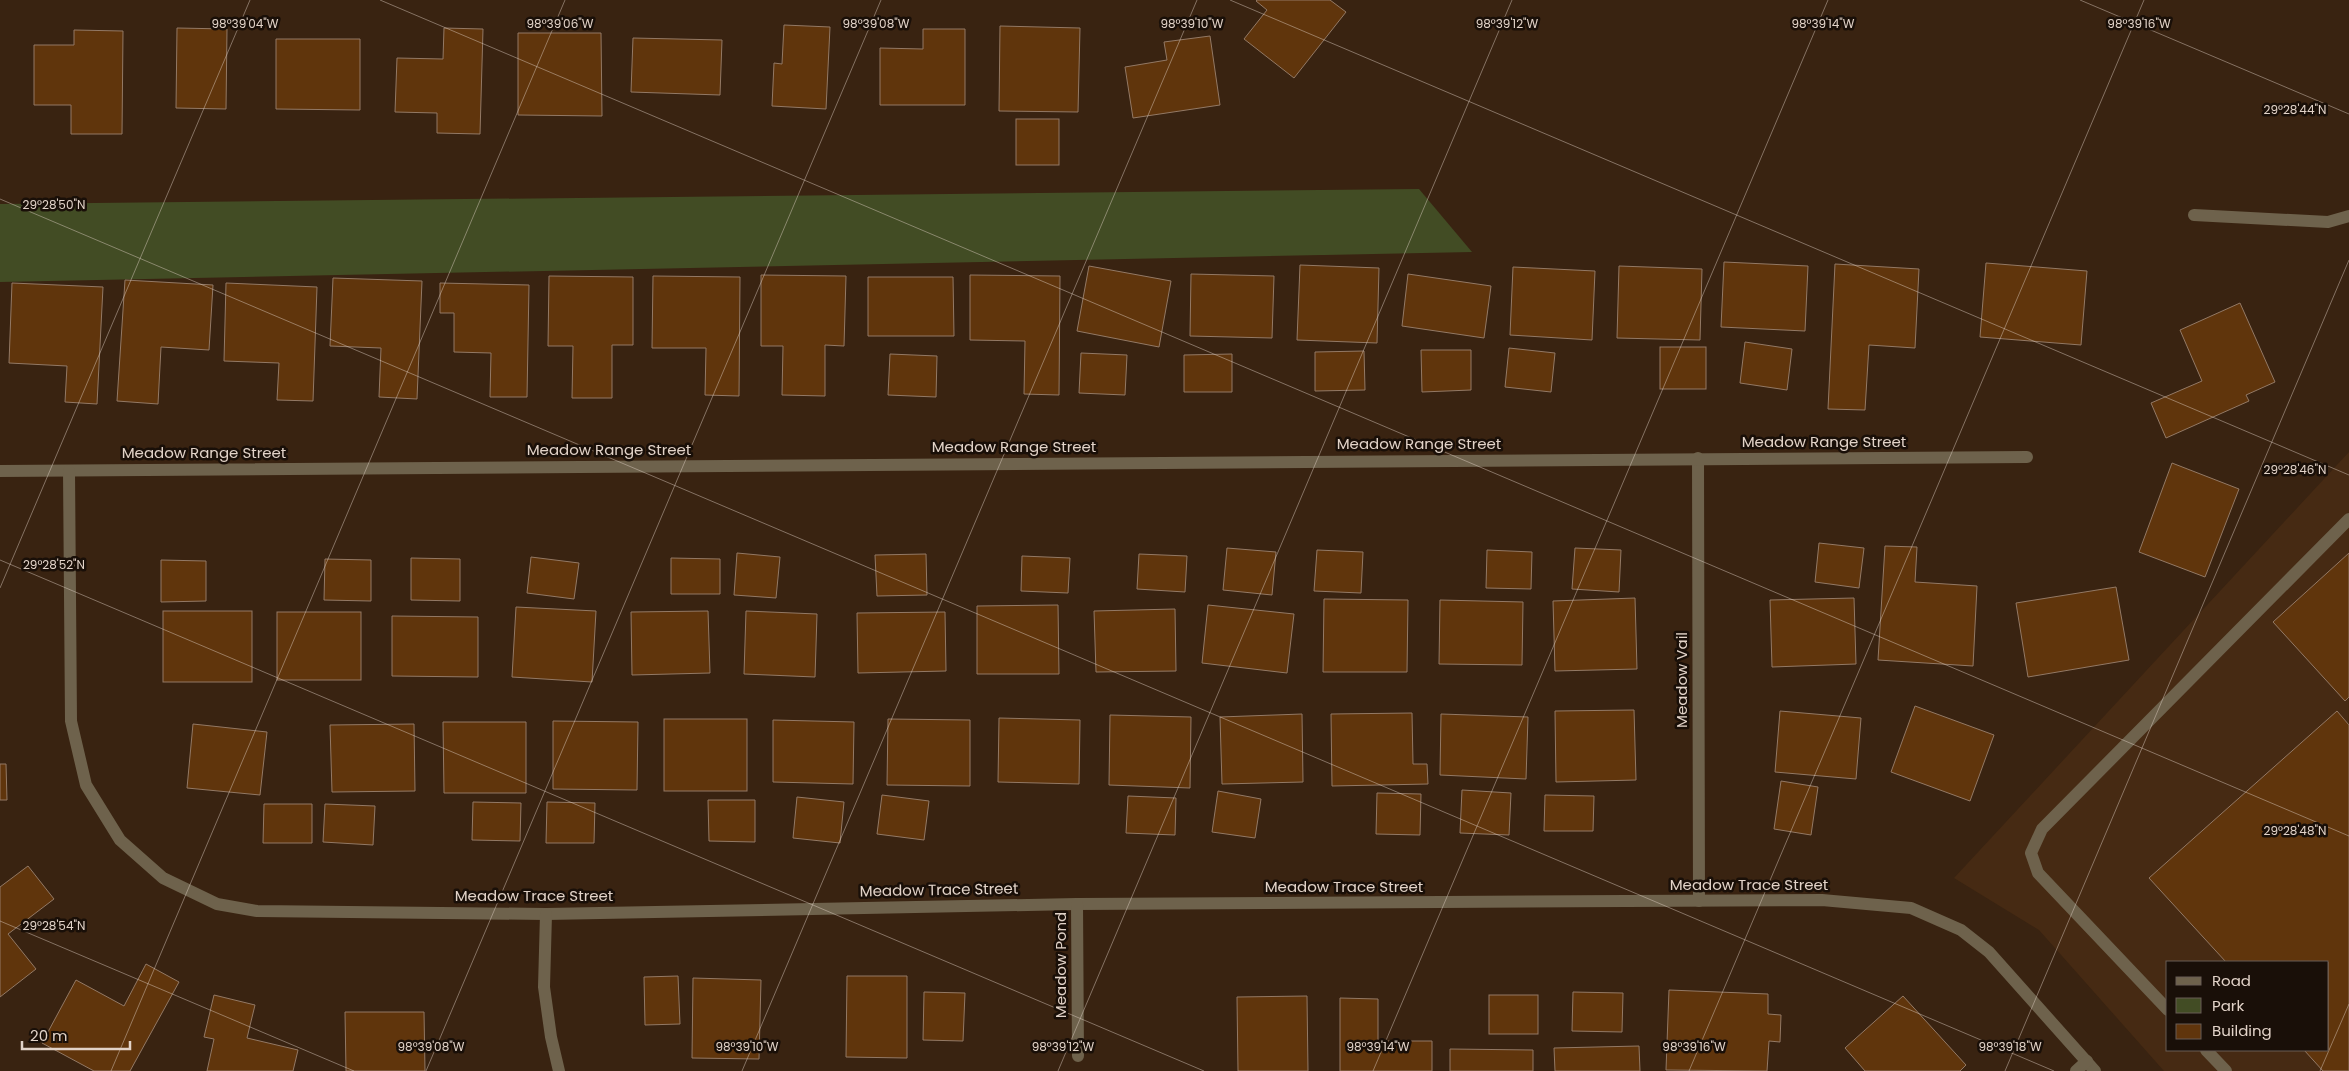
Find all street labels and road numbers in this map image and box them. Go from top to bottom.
street label: Meadow Range Street [1742,431,1906,452]
street label: Meadow Range Street [1337,433,1501,454]
street label: Meadow Range Street [932,436,1096,457]
street label: Meadow Range Street [527,439,691,460]
street label: Meadow Range Street [122,442,286,463]
street label: Meadow Vail [1671,632,1692,728]
street label: Meadow Trace Street [1670,874,1828,895]
street label: Meadow Trace Street [1265,876,1423,897]
street label: Meadow Trace Street [860,878,1018,901]
street label: Meadow Trace Street [455,885,613,906]
street label: Meadow Pond [1050,912,1071,1018]

